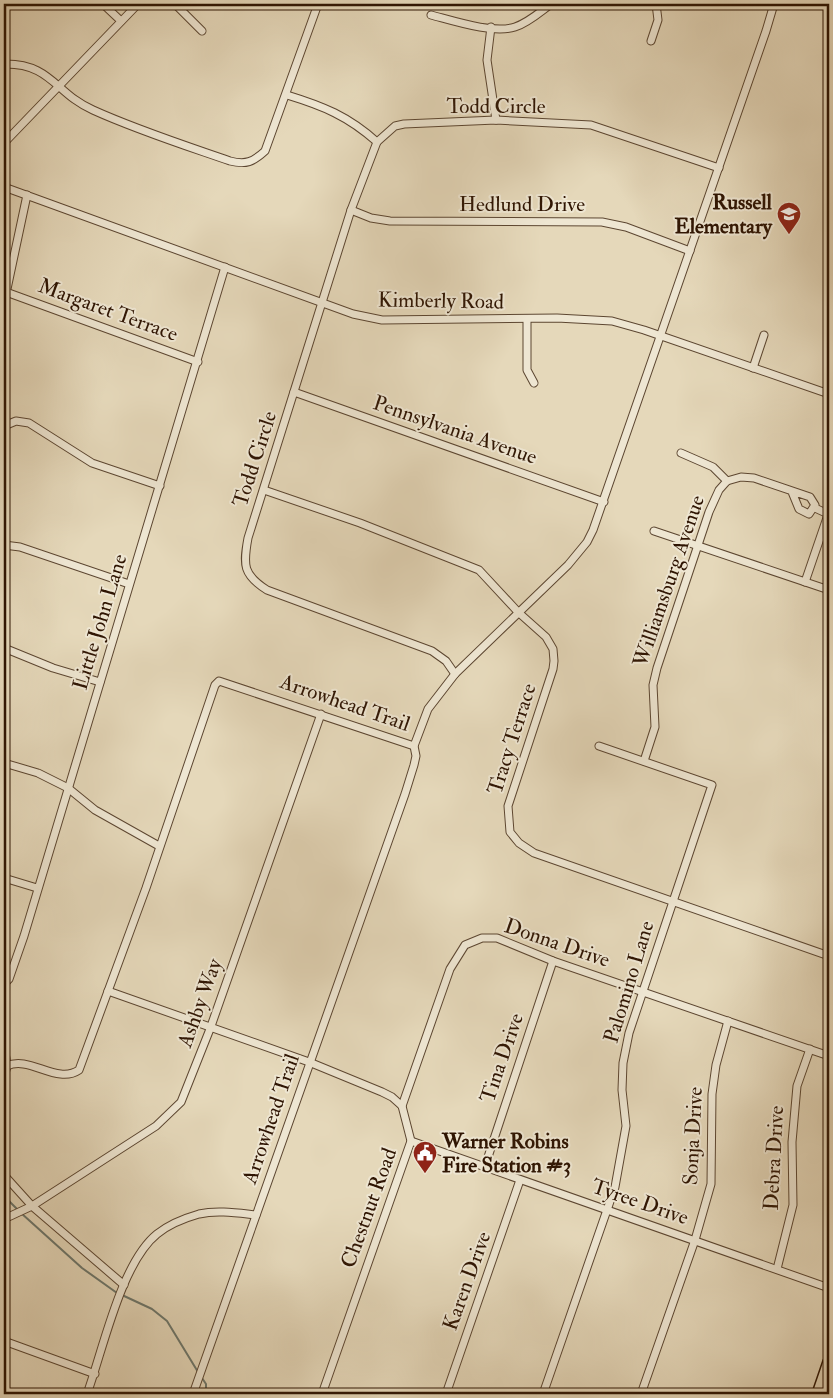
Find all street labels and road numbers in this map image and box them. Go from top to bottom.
street label: Todd Circle [446,93,546,120]
street label: Hedlund Drive [459,191,585,218]
street label: Margaret Terrace [35,272,182,348]
street label: Kimberly Road [378,286,505,316]
street label: Pennsylvania Avenue [369,389,541,471]
street label: Todd Circle [227,407,283,510]
street label: Williamsburg Avenue [627,491,711,671]
street label: Little John Lane [67,551,134,693]
street label: Arrowhead Trail [275,668,414,738]
street label: Tracy Terrace [481,680,543,798]
street label: Donna Drive [501,912,614,974]
street label: Palomino Lane [598,917,660,1046]
street label: Ashby Way [171,954,229,1052]
street label: Tina Drive [474,1009,530,1106]
street label: Arrowhead Trail [236,1050,306,1189]
street label: Sonja Drive [677,1086,709,1186]
street label: Debra Drive [758,1105,790,1211]
street label: Chestnut Road [335,1144,403,1272]
street label: Tyree Drive [588,1173,692,1231]
street label: Karen Drive [437,1228,497,1334]

